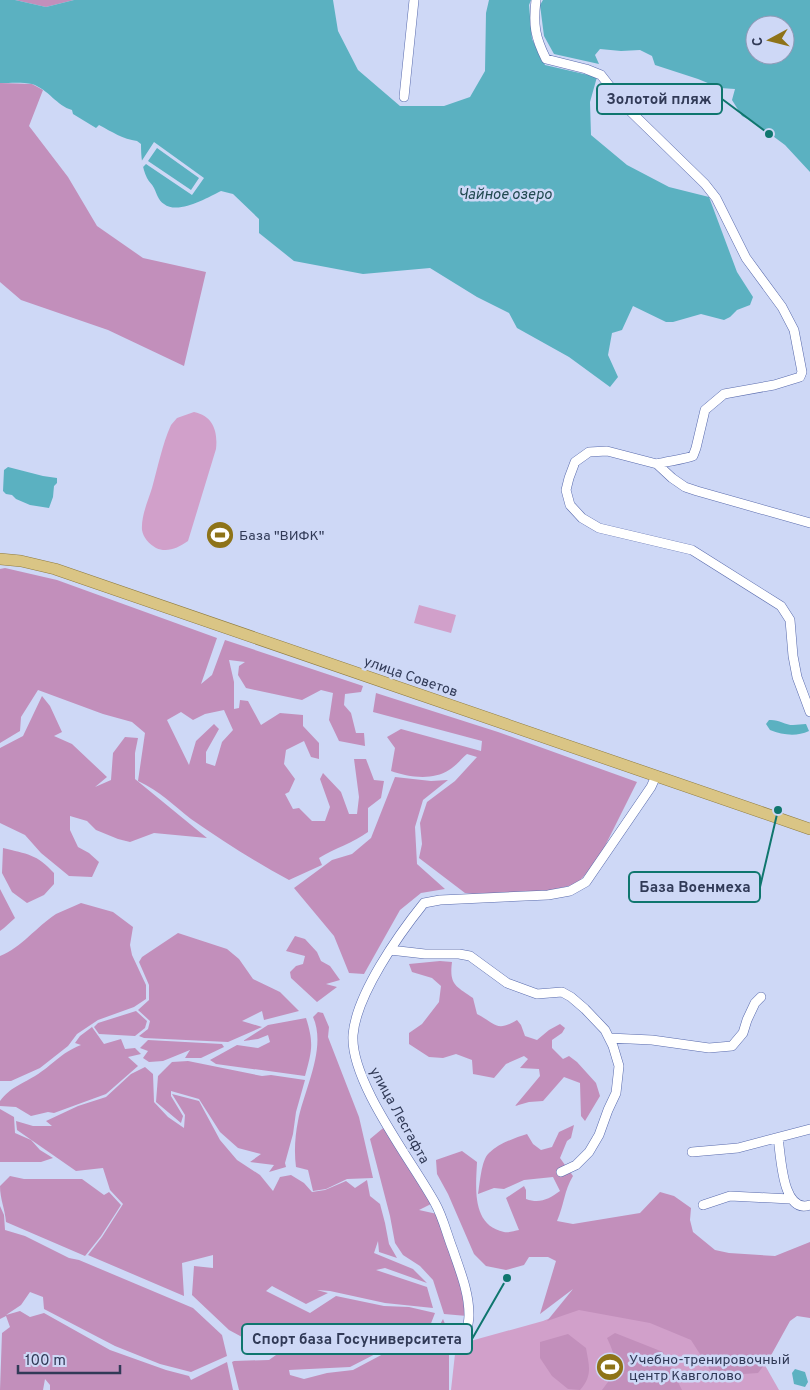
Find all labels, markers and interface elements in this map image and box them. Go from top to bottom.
north arrow [745,15,795,65]
text: С [750,36,768,47]
callout: Золотой пляж [597,84,722,114]
text: Золотой пляж [606,91,712,110]
water label: Чайное озеро [458,186,552,205]
sports icon: База "ВИФК" [205,520,235,550]
place label: База "ВИФК" [239,528,324,545]
street label: улица Советов [361,653,460,701]
callout: База Военмеха [629,872,760,902]
text: База Военмеха [639,879,751,898]
street label: улица Лесгафта [365,1064,432,1167]
callout: Спорт база Госуниверситета [242,1324,472,1354]
text: Спорт база Госуниверситета [252,1331,462,1350]
scale bar [18,1342,120,1374]
text: 100 m [25,1352,66,1371]
sports icon: Учебно-тренировочный центр Кавголово [595,1352,625,1382]
place label: Учебно-тренировочный центр Кавголово [629,1352,790,1385]

